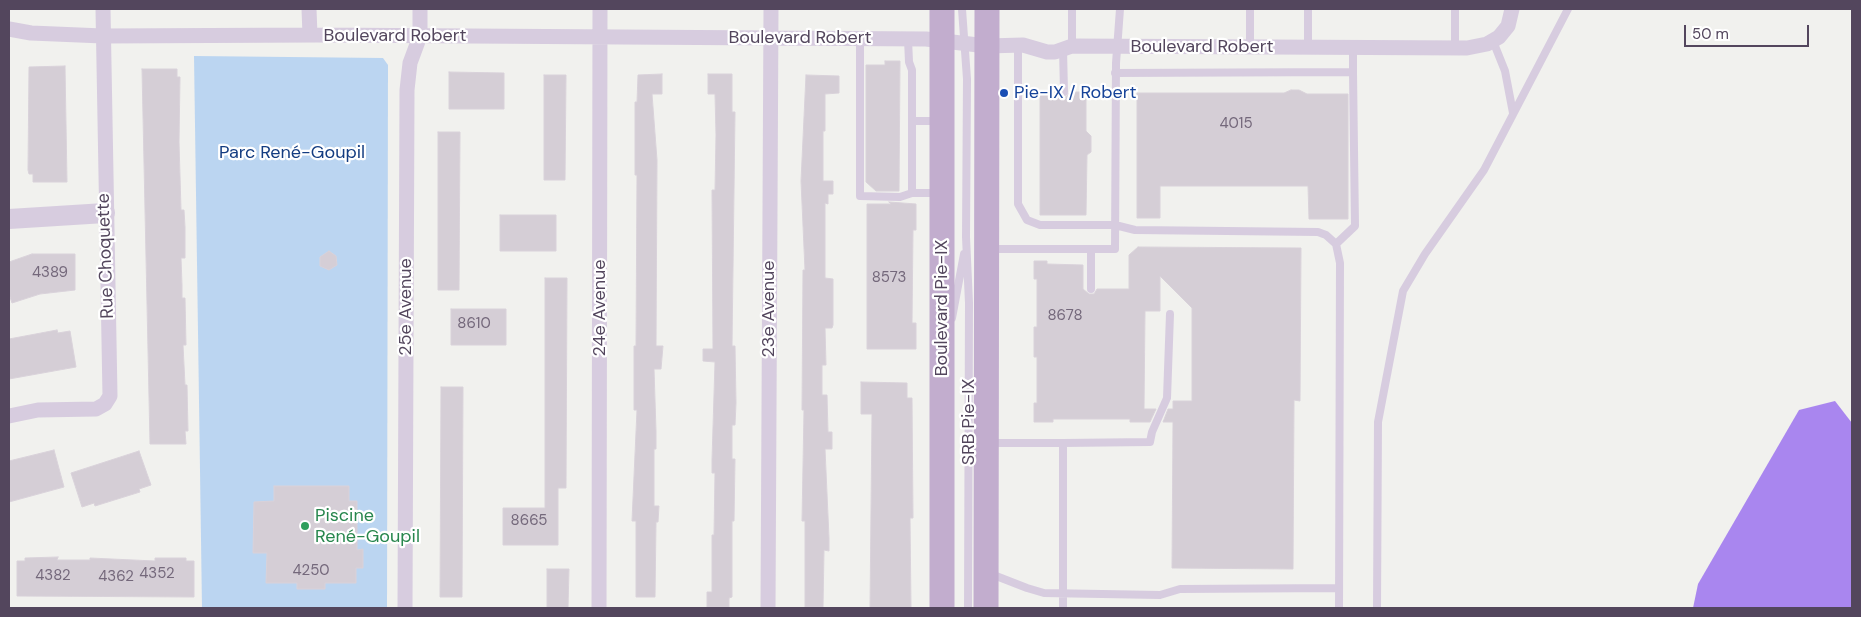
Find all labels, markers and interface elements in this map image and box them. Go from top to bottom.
scale bar [1686,15,1811,47]
text: 50 m [1692,24,1729,44]
street label: Boulevard Robert [324,25,466,47]
street label: Boulevard Robert [729,27,871,49]
street label: Boulevard Robert [1131,36,1273,58]
place label: Pie-IX / Robert [1014,82,1136,104]
marker: Pie-IX / Robert [998,87,1010,99]
house number: 4015 [1219,115,1253,133]
park label: Parc René-Goupil [219,142,365,164]
street label: Rue Choquette [93,193,119,319]
street label: Boulevard Pie-IX [931,240,953,376]
street label: 25e Avenue [395,258,417,356]
street label: 24e Avenue [589,259,611,357]
street label: 23e Avenue [758,260,780,358]
house number: 4389 [32,264,68,282]
house number: 8573 [872,269,906,287]
house number: 8678 [1047,307,1083,325]
house number: 8610 [457,315,491,333]
street label: SRB Pie-IX [958,379,980,465]
place label: Piscine René-Goupil [315,505,420,548]
house number: 8665 [511,512,547,530]
marker: Piscine René-Goupil [299,520,311,532]
house number: 4250 [292,562,330,580]
house number: 4352 [139,565,175,583]
house number: 4382 [35,567,71,585]
house number: 4362 [98,568,134,586]

